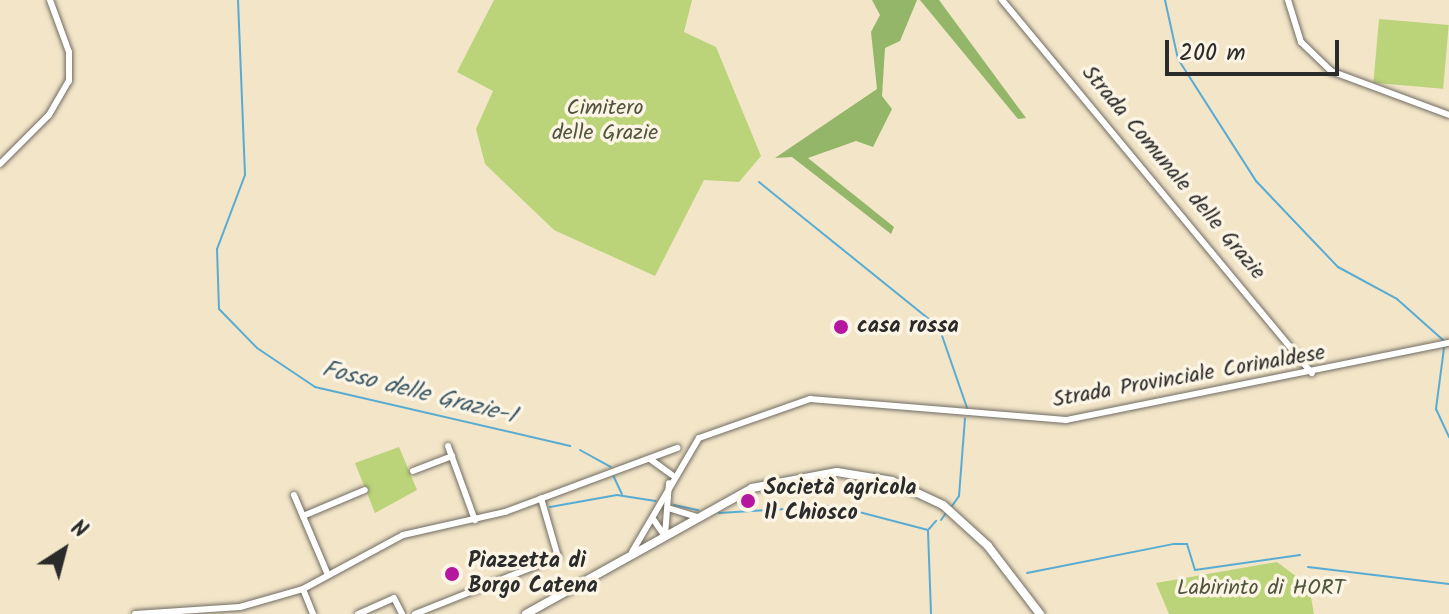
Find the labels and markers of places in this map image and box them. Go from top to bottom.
place label: casa rossa [857,314,959,340]
marker: casa rossa [832,318,850,336]
place label: Società agricola Il Chiosco [764,475,917,526]
marker: Società agricola Il Chiosco [739,492,757,510]
place label: Piazzetta di Borgo Catena [468,548,598,600]
marker: Piazzetta di Borgo Catena [443,565,461,583]

